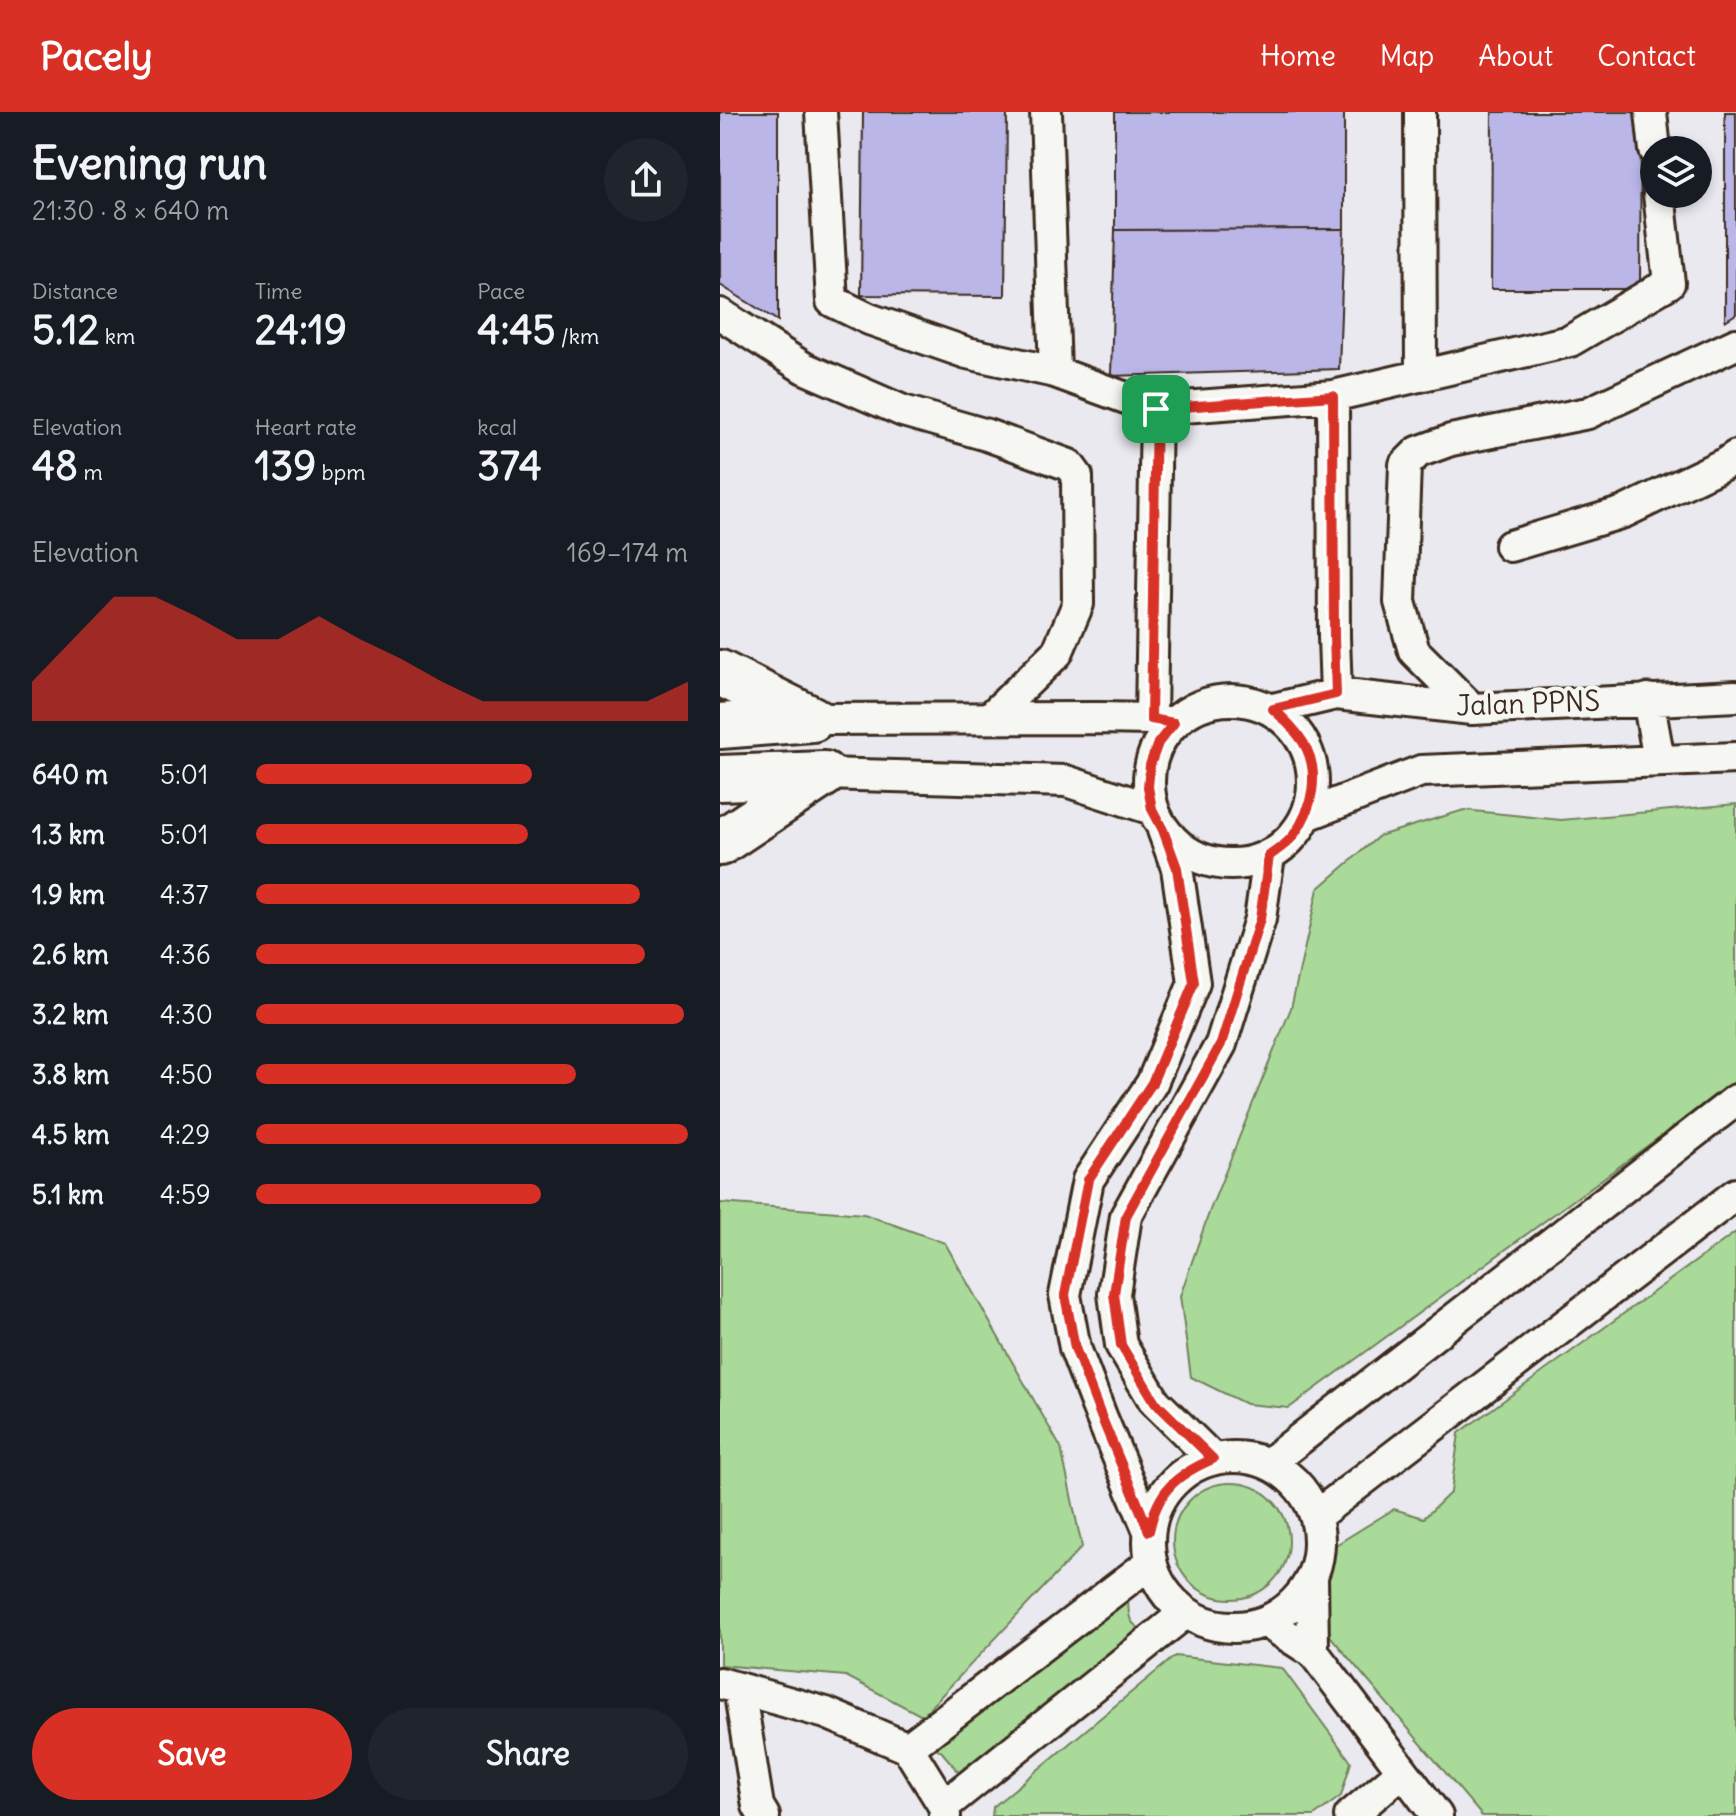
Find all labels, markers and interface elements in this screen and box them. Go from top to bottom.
text: Pacely [40,33,153,80]
text: Home [1260,38,1336,74]
text: Map [1380,38,1434,74]
text: About [1478,38,1553,74]
text: Contact [1597,38,1696,74]
text: Evening run [32,136,267,191]
map controls [1640,136,1712,208]
button: layers [1640,136,1712,208]
button: share [604,138,688,222]
text: 21:30 · 8 × 640 m [32,194,229,227]
text: Distance [32,277,118,305]
text: Time [255,277,302,305]
text: Pace [477,277,525,305]
text: 5.12 [32,305,99,355]
text: 24:19 [255,305,347,355]
text: 4:45 [477,305,556,355]
text: km [99,322,135,350]
text: /km [556,322,599,350]
pin [1122,375,1190,443]
icon: arrive [1134,387,1178,431]
text: Elevation [32,413,122,441]
text: Heart rate [255,413,357,441]
text: kcal [477,413,517,441]
text: 48 [32,441,78,491]
text: 139 [255,441,316,491]
text: 374 [477,441,542,491]
text: m [78,458,103,486]
text: bpm [316,458,365,486]
text: Elevation [32,536,139,569]
text: 169–174 m [566,536,688,569]
street label: Jalan PPNS [1455,683,1601,723]
text: 640 m [32,758,108,791]
text: 5:01 [160,758,208,791]
text: 1.3 km [32,818,105,851]
text: 5:01 [160,818,208,851]
text: 1.9 km [32,878,105,911]
text: 4:37 [160,878,208,911]
text: 2.6 km [32,938,109,971]
text: 4:36 [160,938,211,971]
text: 3.2 km [32,998,109,1031]
text: 4:30 [160,998,213,1031]
text: 3.8 km [32,1058,109,1091]
text: 4:50 [160,1058,213,1091]
text: 4.5 km [32,1118,110,1151]
text: 4:29 [160,1118,210,1151]
text: 5.1 km [32,1178,104,1211]
text: 4:59 [160,1178,211,1211]
button: Save [32,1708,352,1800]
button: Share [368,1708,688,1800]

